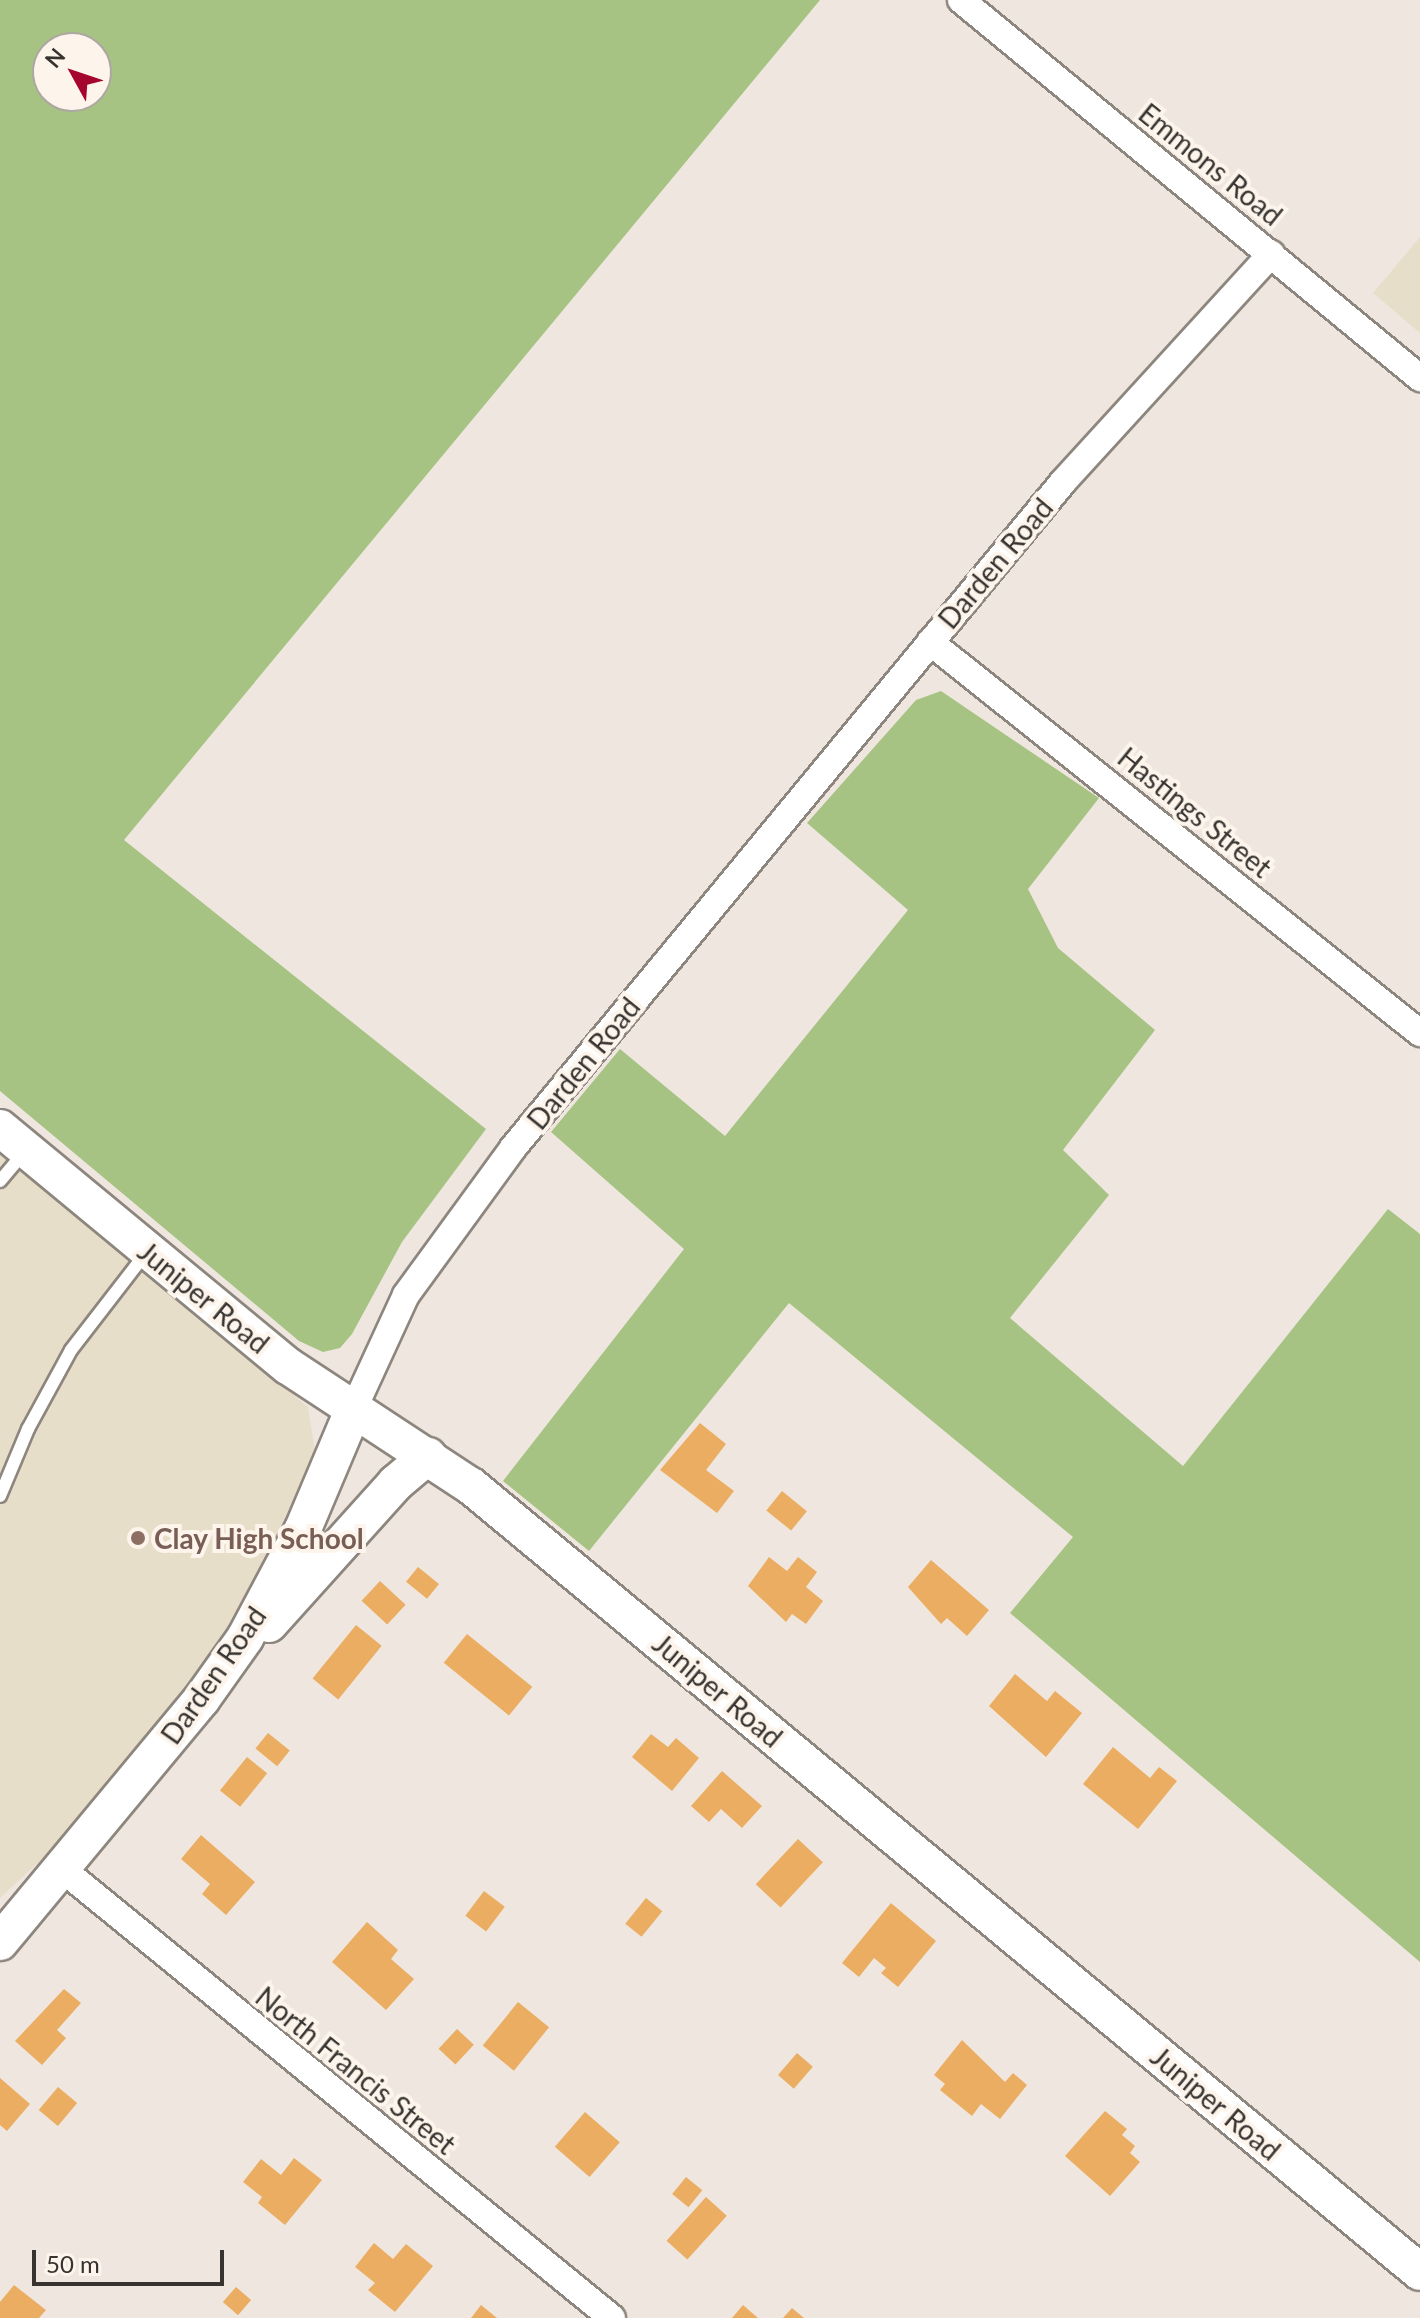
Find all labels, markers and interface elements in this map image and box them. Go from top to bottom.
north arrow [32,32,112,112]
text: N [39,42,71,73]
street label: Emmons Road [1133,96,1289,232]
street label: Darden Road [931,491,1059,635]
street label: Hastings Street [1112,740,1278,884]
street label: Darden Road [520,990,646,1136]
street label: Juniper Road [132,1234,276,1360]
place label: Clay High School [154,1521,364,1555]
marker: Clay High School [129,1529,147,1547]
street label: Darden Road [153,1600,273,1750]
street label: Juniper Road [646,1626,790,1754]
street label: North Francis Street [249,1979,463,2161]
street label: Juniper Road [1144,2039,1288,2167]
scale bar [36,2234,228,2284]
text: 50 m [46,2249,100,2278]

